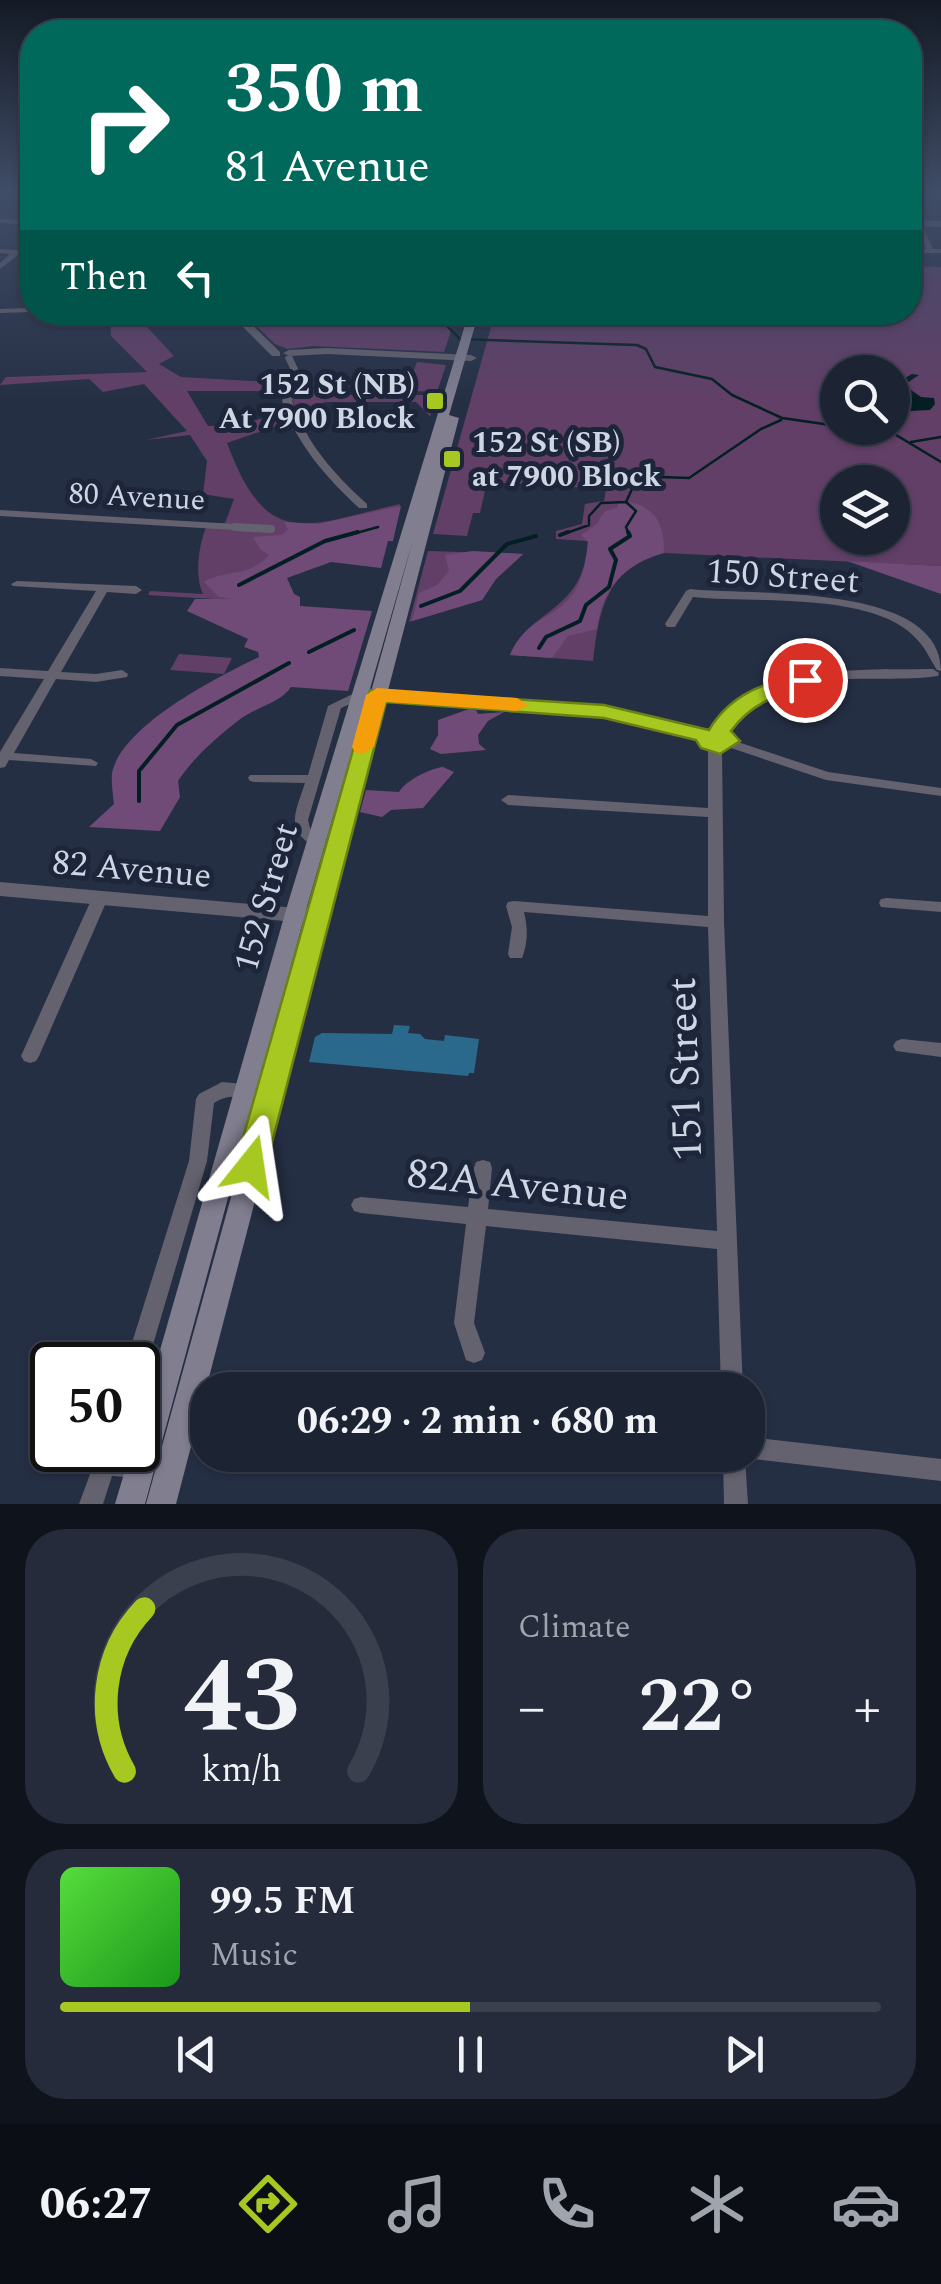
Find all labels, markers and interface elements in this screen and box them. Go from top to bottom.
text: 350 m [225,37,423,143]
icon: right [60,60,190,190]
text: 81 Avenue [225,133,430,202]
text: Then [60,249,148,307]
icon: left [168,250,223,305]
map controls [820,355,910,555]
button: search [820,355,910,445]
place label: 152 St (NB) At 7900 Block [219,362,415,442]
marker: 152 St (NB) At 7900 Block [424,390,446,412]
place label: 152 St (SB) at 7900 Block [472,420,661,500]
marker: 152 St (SB) at 7900 Block [441,448,463,470]
button: layers [820,465,910,555]
street label: 80 Avenue [68,470,206,524]
street label: 150 Street [705,545,861,608]
pin [763,638,848,723]
icon: arrive [778,653,833,708]
street label: 152 Street [220,817,313,978]
street label: 82 Avenue [50,836,214,903]
street label: 151 Street [651,976,720,1162]
position arrow [199,1114,303,1218]
street label: 82A Avenue [404,1143,632,1228]
speed limit sign: 50 [30,1342,160,1472]
text: 06:29 · 2 min · 680 m [297,1393,658,1451]
text: Climate [518,1603,630,1652]
text: 43 [183,1619,300,1777]
text: 22° [639,1651,760,1765]
text: − [518,1667,546,1750]
text: + [853,1667,881,1750]
text: km/h [201,1743,282,1798]
text: 99.5 FM [210,1873,355,1931]
text: Music [210,1931,298,1980]
icon: previous [169,2027,224,2082]
icon: pause [443,2027,498,2082]
icon: next [717,2027,772,2082]
icon: directions [233,2169,303,2239]
icon: music [382,2169,452,2239]
icon: phone [532,2169,602,2239]
icon: climate [682,2169,752,2239]
icon: car [831,2169,901,2239]
text: 06:27 [40,2170,153,2239]

